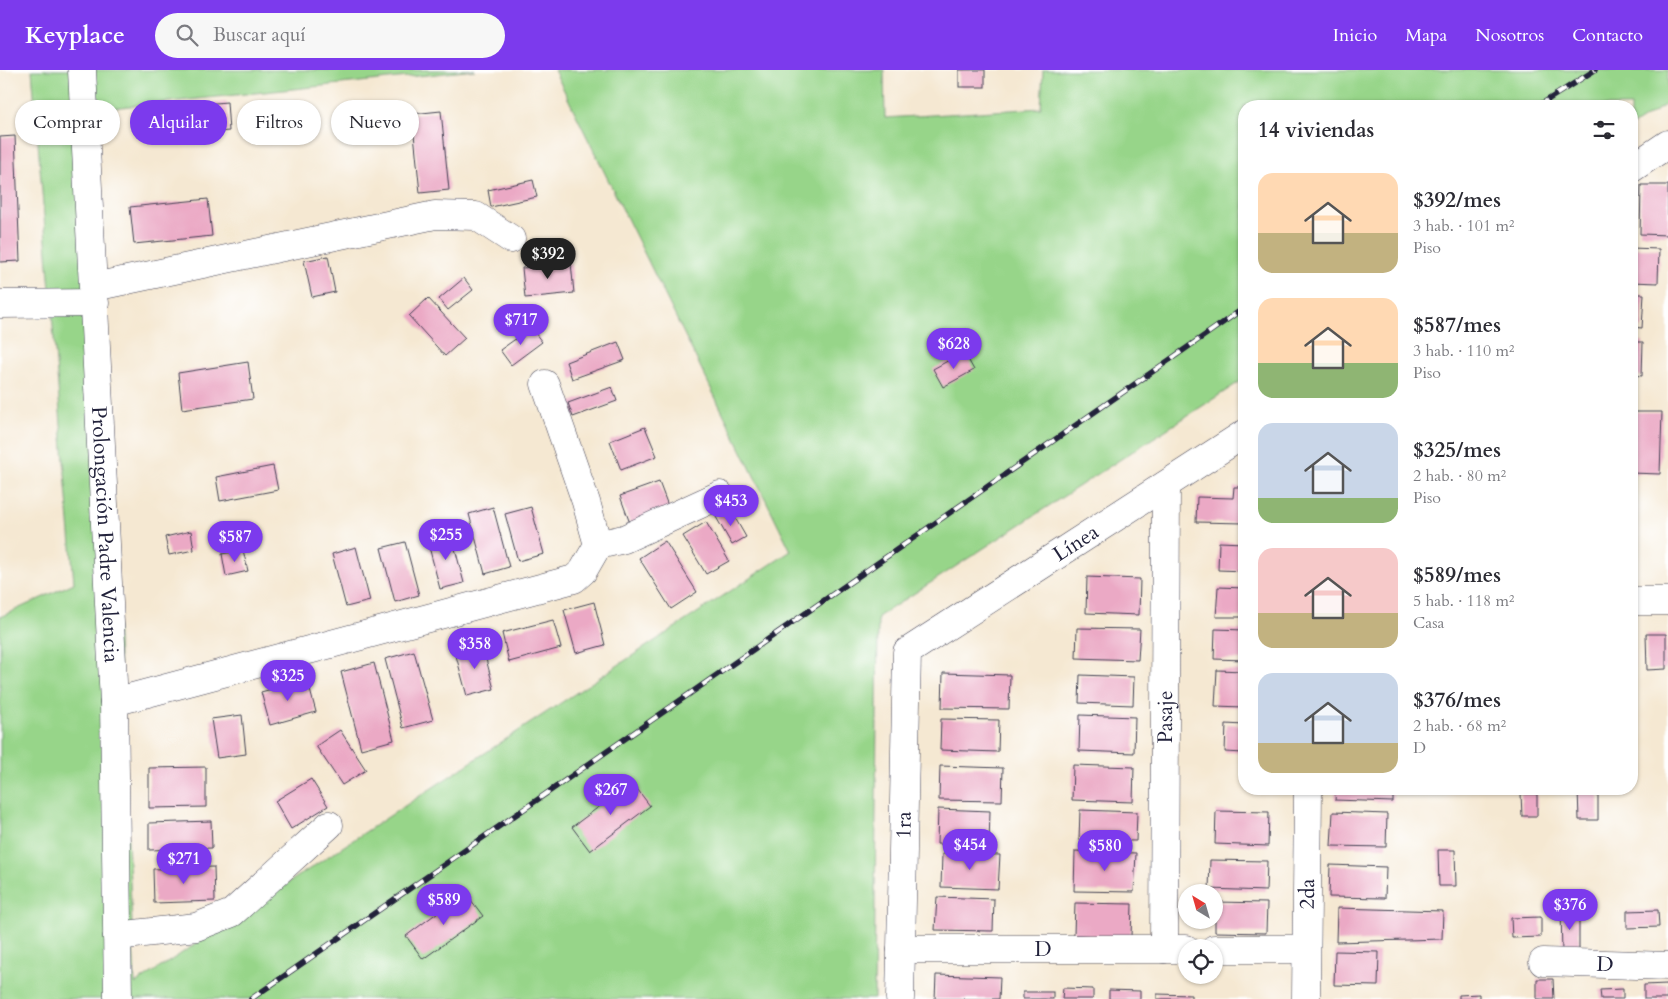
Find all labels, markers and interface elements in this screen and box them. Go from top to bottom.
search box [155,13,505,58]
text: Keyplace [25,19,125,52]
icon: search [173,21,201,49]
text: Buscar aquí [213,22,306,48]
text: Inicio [1333,23,1377,48]
text: Mapa [1405,23,1447,48]
text: Nosotros [1475,23,1544,48]
text: Contacto [1572,23,1643,48]
chip: Comprar [15,100,120,145]
chip: Alquilar [130,100,227,145]
chip: Filtros [237,100,321,145]
chip: Nuevo [331,100,419,145]
text: 14 viviendas [1258,116,1374,145]
icon: filters [1590,116,1618,144]
text: $392/mes [1413,186,1501,215]
icon: home [1298,193,1358,253]
text: 3 hab. · 101 m² [1413,215,1514,237]
text: Piso [1413,237,1441,259]
pin: $392 [518,238,578,280]
text: $392 [532,243,564,265]
pin: $717 [491,304,551,346]
text: $717 [505,309,537,331]
text: $587/mes [1413,311,1501,340]
icon: home [1298,318,1358,378]
pin: $628 [924,328,984,370]
text: $628 [938,333,970,355]
text: 3 hab. · 110 m² [1413,340,1514,362]
text: Piso [1413,362,1441,384]
street label: Prolongación Padre Valencia [84,405,126,663]
text: $325/mes [1413,436,1501,465]
icon: home [1298,443,1358,503]
text: 2 hab. · 80 m² [1413,465,1506,487]
pin: $453 [701,484,761,527]
text: Piso [1413,487,1441,509]
text: $453 [715,490,747,512]
pin: $255 [416,518,476,561]
street label: Línea [1047,518,1105,569]
pin: $587 [205,520,265,563]
text: $255 [430,524,462,546]
text: $587 [219,526,251,548]
text: $589/mes [1413,561,1501,590]
icon: home [1298,568,1358,628]
text: 5 hab. · 118 m² [1413,590,1514,612]
text: Casa [1413,612,1444,634]
pin: $358 [445,628,505,670]
text: $358 [459,633,491,655]
pin: $325 [258,660,318,702]
text: $325 [272,665,304,687]
text: $376/mes [1413,686,1501,715]
street label: Pasaje [1151,690,1180,744]
icon: home [1298,693,1358,753]
text: 2 hab. · 68 m² [1413,715,1506,737]
text: D [1413,737,1426,759]
pin: $267 [581,774,641,816]
text: $267 [595,779,627,801]
street label: 1ra [889,811,919,839]
pin: $454 [940,828,1000,871]
pin: $580 [1075,830,1135,872]
text: $454 [954,834,986,856]
text: $580 [1089,835,1121,857]
pin: $271 [154,842,214,885]
text: $271 [168,848,200,870]
street label: 2da [1293,878,1322,910]
pin: $589 [414,884,474,926]
north arrow [1178,884,1222,929]
map controls [1178,884,1223,984]
pin: $376 [1540,888,1600,931]
text: $589 [428,889,460,911]
text: $376 [1554,894,1586,916]
street label: D [1034,935,1052,964]
button: locate [1178,939,1223,984]
street label: D [1596,950,1614,979]

